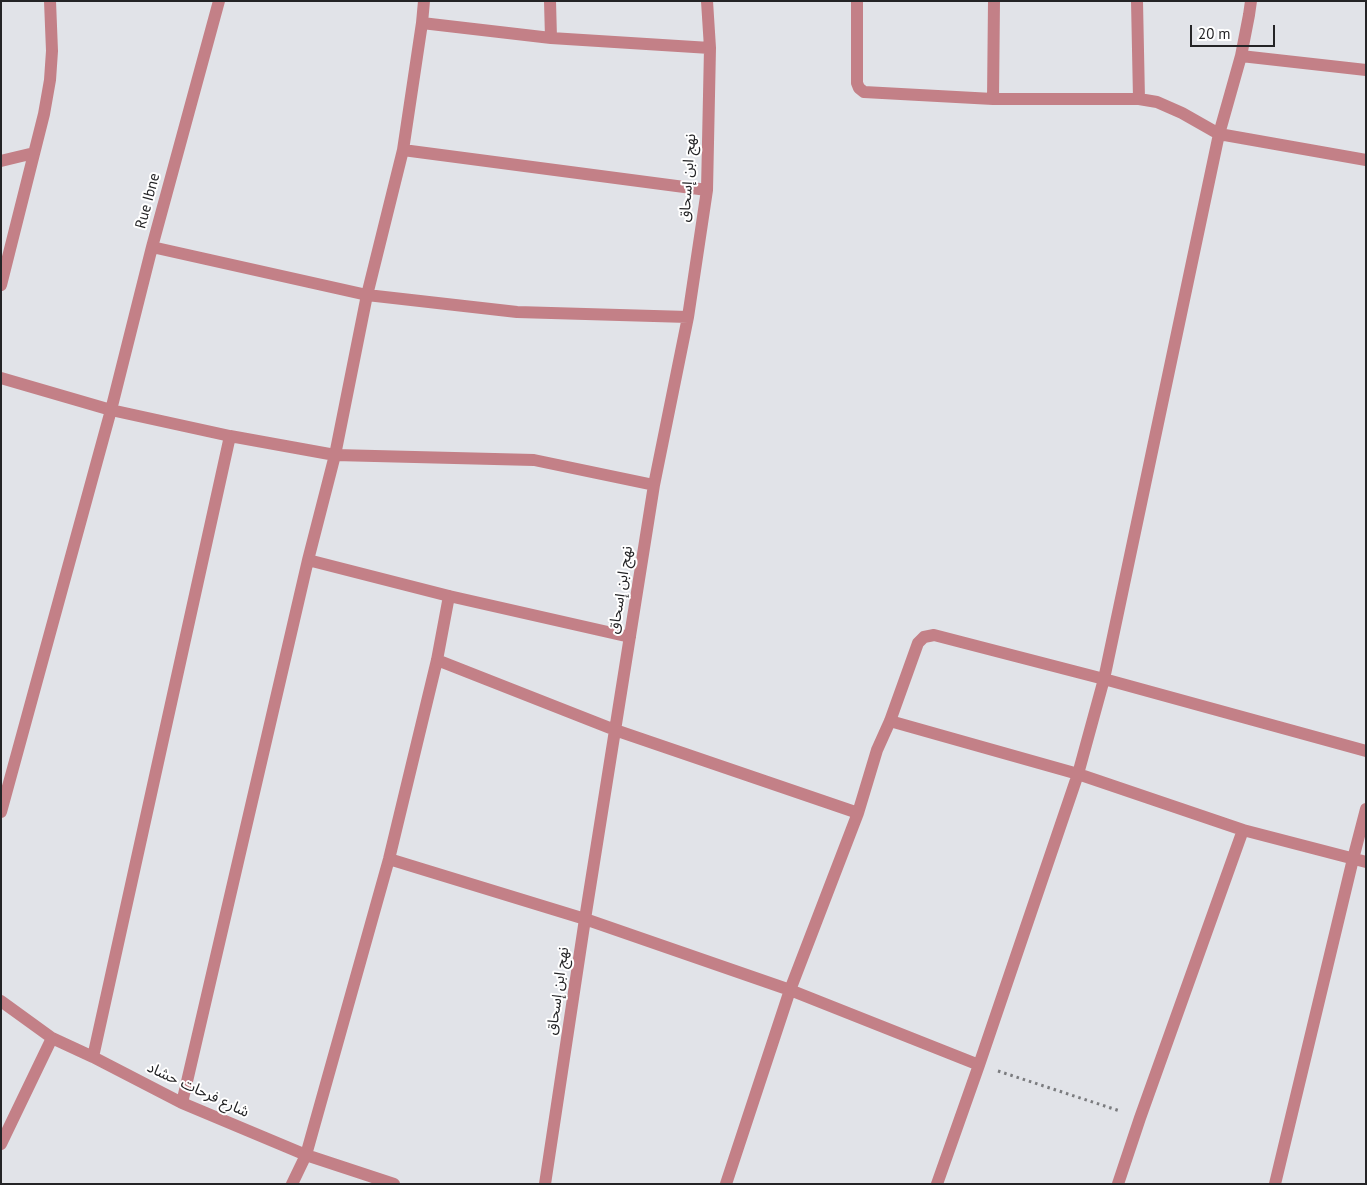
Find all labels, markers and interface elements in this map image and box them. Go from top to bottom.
scale bar [1192,15,1277,47]
text: 20 m [1198,24,1231,43]
street label: نهج ابن إسحاق [676,133,700,223]
street label: Rue Ibne [132,171,164,231]
street label: نهج ابن إسحاق [605,545,637,635]
street label: نهج ابن إسحاق [543,946,573,1036]
street label: شارع فرحات حشاد [144,1058,252,1122]

